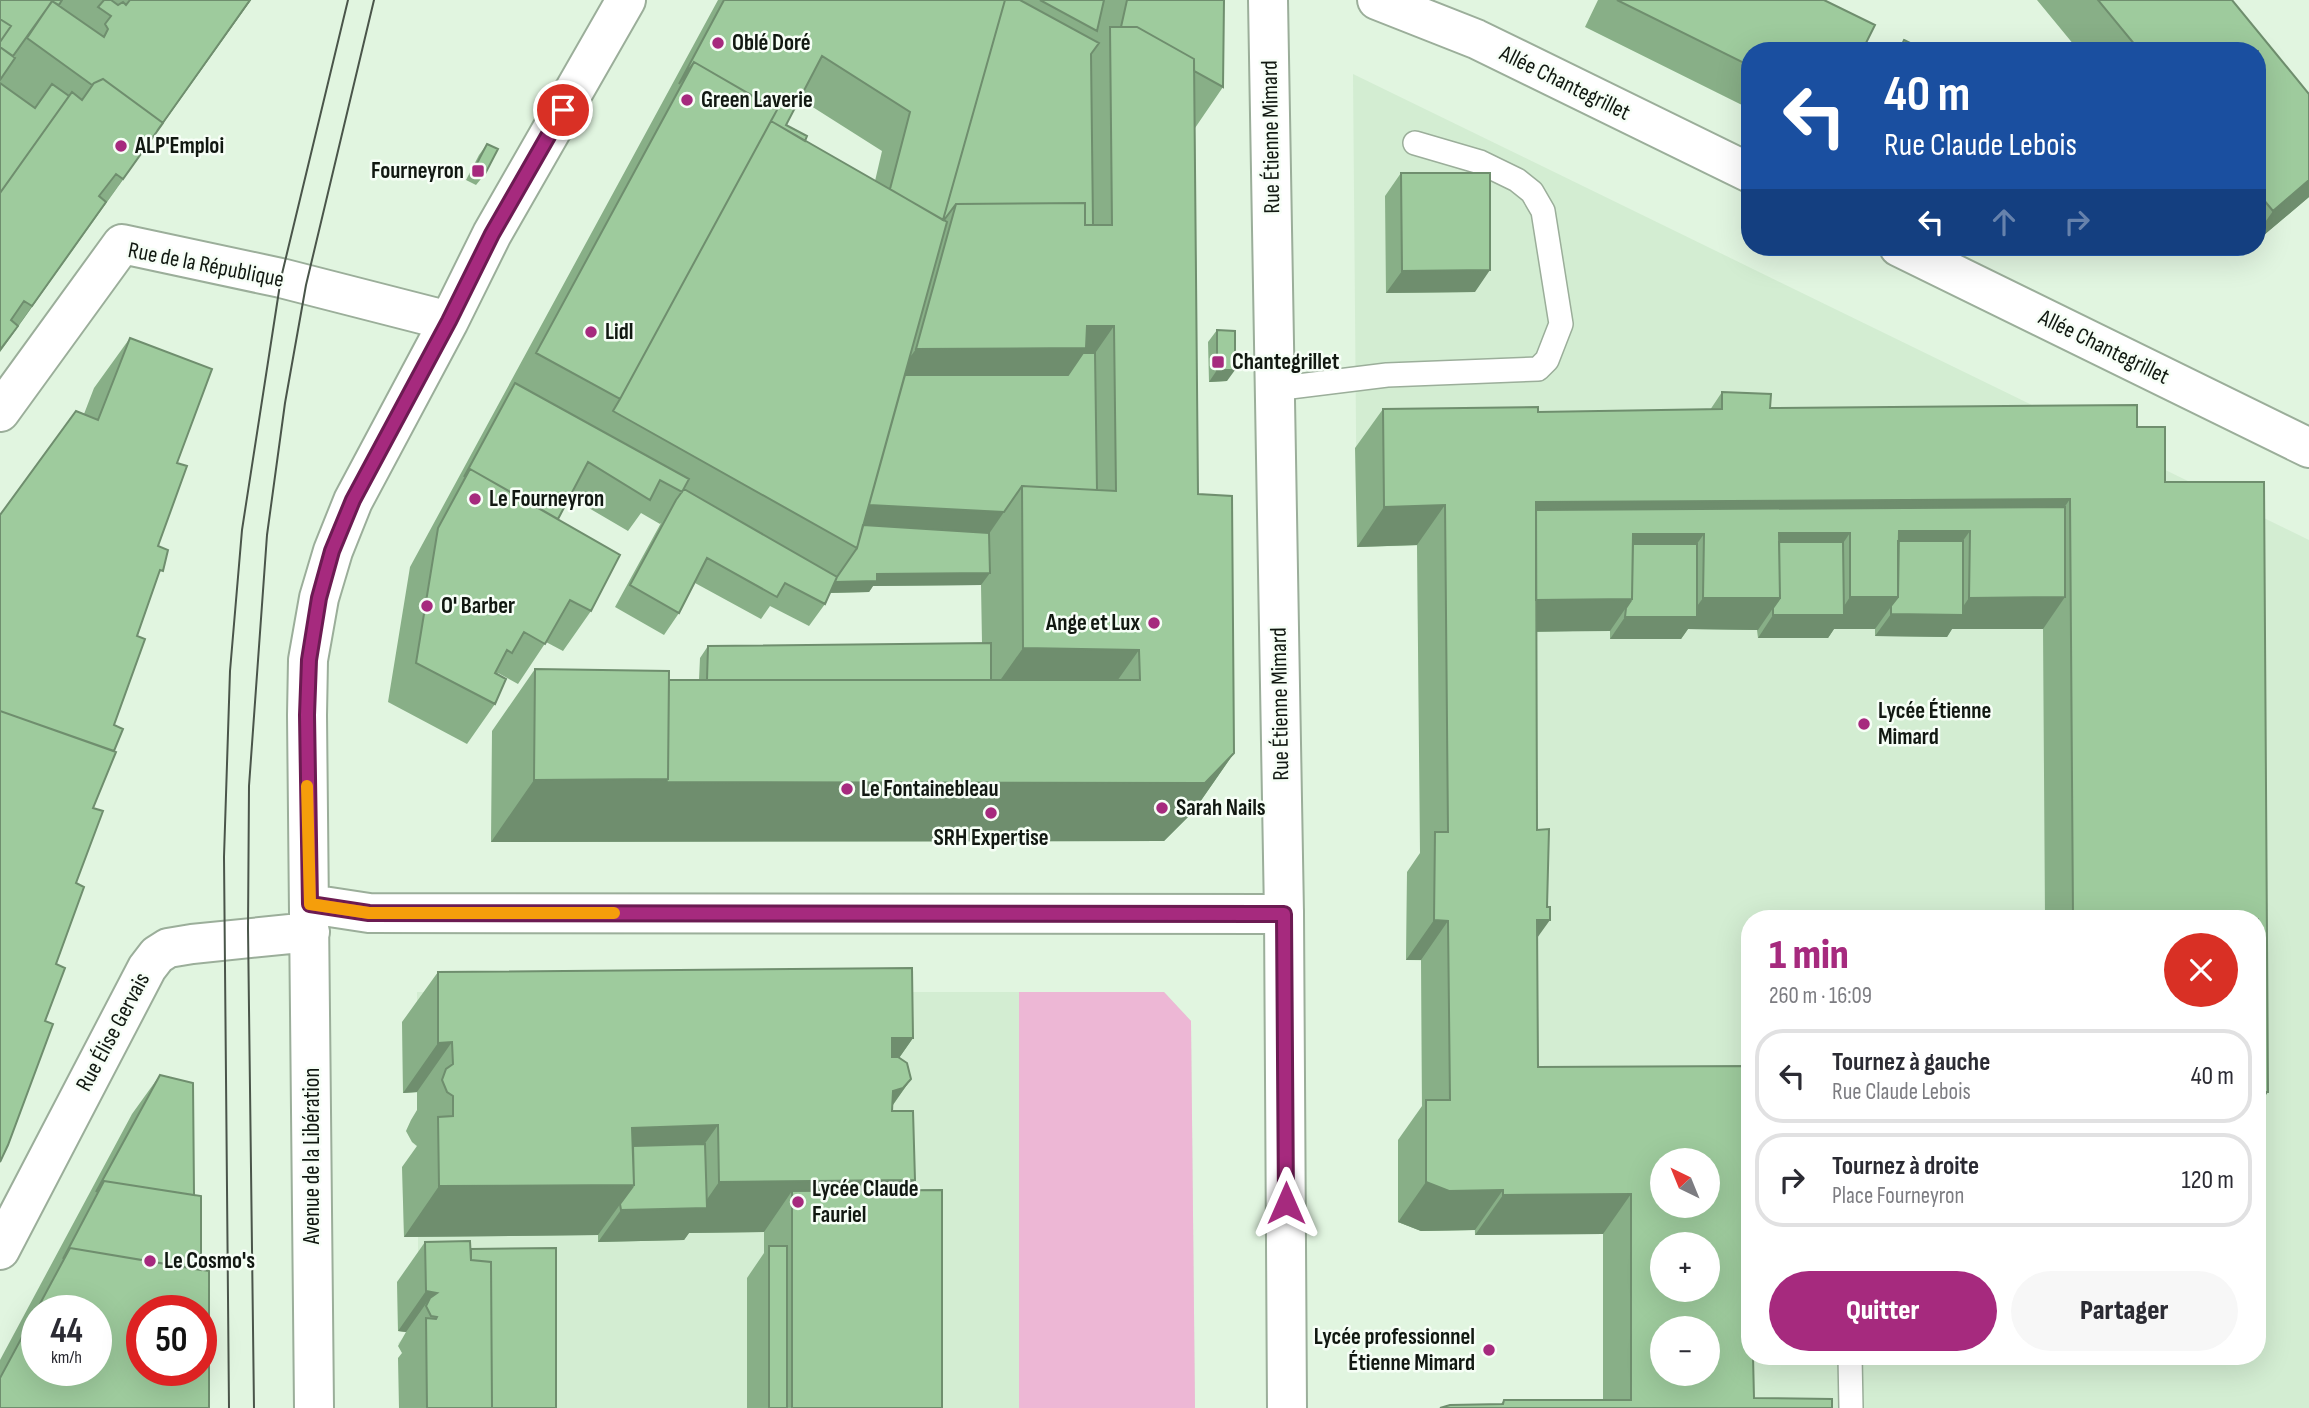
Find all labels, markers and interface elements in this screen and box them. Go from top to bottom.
place label: Oblé Doré [732,29,811,57]
marker: Oblé Doré [710,35,726,51]
street label: Allée Chantegrillet [1494,39,1635,127]
street label: Rue Étienne Mimard [1256,60,1286,214]
text: 40 m [1884,66,1970,125]
icon: left [1769,70,1860,161]
pin [533,80,593,140]
place label: Green Laverie [701,86,813,114]
icon: arrive [544,91,582,129]
marker: Green Laverie [679,92,695,108]
text: Rue Claude Lebois [1884,126,2077,165]
place label: ALP'Emploi [134,132,224,160]
marker: ALP'Emploi [113,138,129,154]
place label: Fourneyron [371,157,464,185]
marker: Fourneyron [470,163,486,179]
icon: left [1912,203,1950,241]
icon: ahead [1985,203,2023,241]
icon: right [2058,203,2096,241]
street label: Rue de la République [126,236,286,294]
street label: Allée Chantegrillet [2033,303,2174,391]
place label: Lidl [605,318,633,346]
marker: Lidl [583,324,599,340]
place label: Chantegrillet [1232,348,1340,376]
marker: Chantegrillet [1210,354,1226,370]
place label: Le Fourneyron [489,485,604,513]
marker: Le Fourneyron [467,491,483,507]
place label: O' Barber [441,592,515,620]
marker: O' Barber [419,598,435,614]
place label: Ange et Lux [1045,609,1140,637]
marker: Ange et Lux [1146,615,1162,631]
street label: Rue Étienne Mimard [1265,627,1295,781]
place label: Lycée Étienne Mimard [1878,697,1991,751]
marker: Lycée Étienne Mimard [1856,716,1872,732]
place label: Le Fontainebleau [861,775,998,803]
marker: Le Fontainebleau [839,781,855,797]
place label: Sarah Nails [1176,794,1266,822]
marker: Sarah Nails [1154,800,1170,816]
marker: SRH Expertise [983,805,999,821]
place label: SRH Expertise [933,824,1049,852]
text: 1 min [1769,930,1849,981]
button: close [2164,933,2238,1007]
street label: Rue Élise Gervais [70,968,156,1096]
text: 260 m · 16:09 [1769,982,1872,1010]
text: Tournez à gauche [1832,1047,1990,1078]
icon: left [1773,1057,1811,1095]
text: 40 m [2191,1061,2234,1092]
street label: Avenue de la Libération [298,1068,326,1245]
text: Rue Claude Lebois [1832,1078,1971,1106]
north arrow [1650,1148,1720,1218]
map controls [1650,1148,1720,1386]
text: Tournez à droite [1832,1151,1979,1182]
icon: right [1773,1161,1811,1199]
text: 120 m [2181,1165,2234,1196]
position arrow [1249,1166,1323,1240]
place label: Lycée Claude Fauriel [812,1175,919,1229]
text: Place Fourneyron [1832,1182,1964,1210]
marker: Lycée Claude Fauriel [790,1194,806,1210]
button: + [1650,1232,1720,1302]
place label: Le Cosmo's [164,1247,255,1275]
marker: Le Cosmo's [142,1253,158,1269]
button: Quitter [1769,1271,1997,1351]
button: Partager [2011,1271,2238,1351]
speed limit sign: 50 [126,1295,217,1386]
text: 44 [50,1310,83,1353]
button: − [1650,1316,1720,1386]
place label: Lycée professionnel Étienne Mimard [1314,1323,1475,1377]
marker: Lycée professionnel Étienne Mimard [1481,1342,1497,1358]
text: km/h [51,1347,82,1368]

